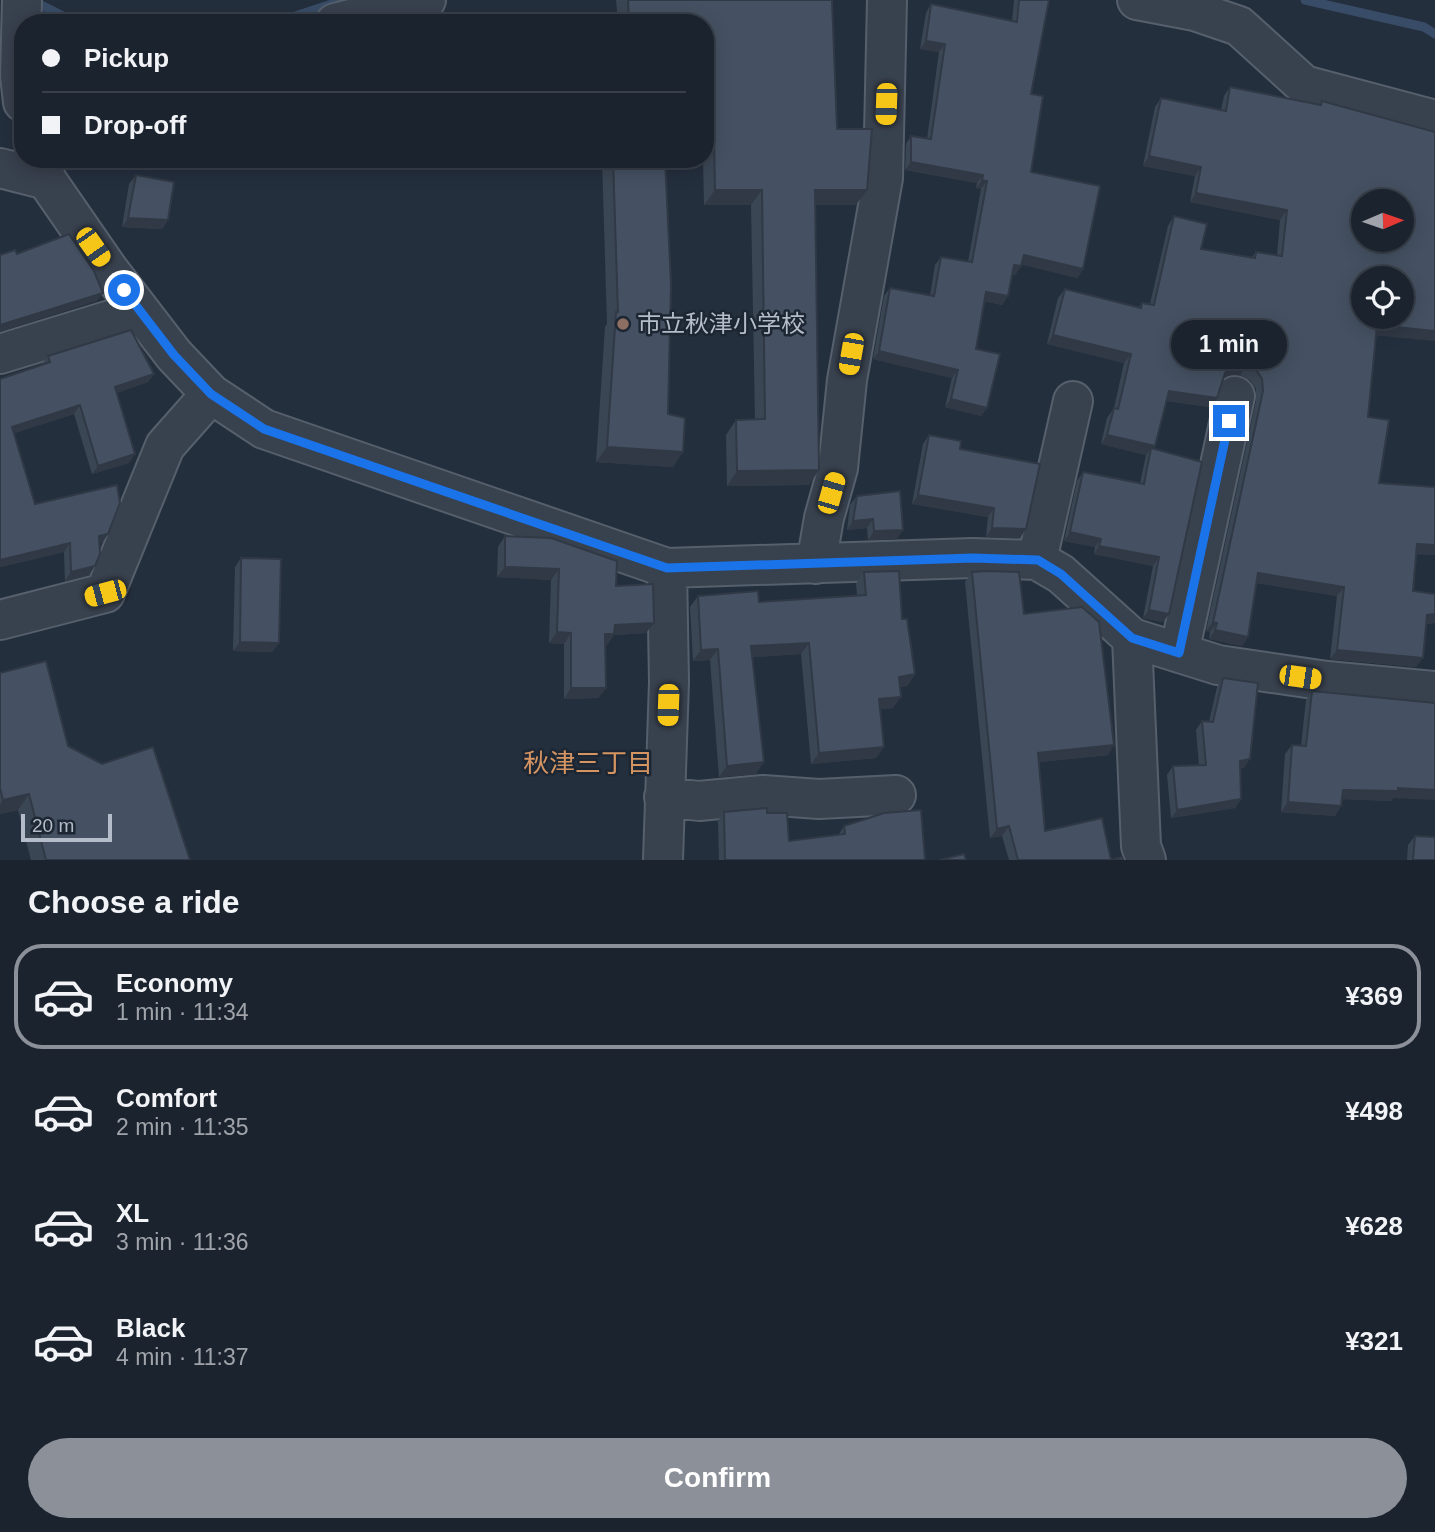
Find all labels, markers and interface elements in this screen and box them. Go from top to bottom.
text: Pickup [84,43,169,73]
car [875,83,898,125]
text: Drop-off [84,110,187,140]
north arrow [1351,189,1414,252]
map controls [1351,189,1414,329]
car [73,224,114,270]
button: locate [1351,266,1414,329]
route start [108,274,140,306]
place label: 市立秋津小学校 [637,310,805,337]
marker: 市立秋津小学校 [615,316,631,332]
callout: 1 min [1171,320,1287,368]
car [838,331,865,377]
text: 1 min [1199,331,1259,357]
route end [1213,405,1245,437]
car [816,470,847,516]
car [82,577,129,609]
car [1278,664,1323,690]
car [657,684,680,726]
district label: 秋津三丁目 [523,748,653,778]
scale bar [21,811,112,843]
text: 20 m [32,815,74,836]
text: Choose a ride [28,884,240,920]
icon: car [32,965,95,1028]
text: Economy [116,968,233,998]
text: ¥369 [1345,981,1403,1011]
text: 1 min · 11:34 [116,999,249,1025]
icon: car [32,1080,95,1143]
text: Comfort [116,1083,217,1113]
text: ¥498 [1345,1096,1403,1126]
text: 2 min · 11:35 [116,1114,249,1140]
icon: car [32,1195,95,1258]
text: XL [116,1198,149,1228]
text: ¥628 [1345,1211,1403,1241]
text: 3 min · 11:36 [116,1229,249,1255]
icon: car [32,1310,95,1373]
text: Black [116,1313,185,1343]
text: ¥321 [1345,1326,1403,1356]
text: 4 min · 11:37 [116,1344,249,1370]
button: Confirm [28,1438,1407,1518]

